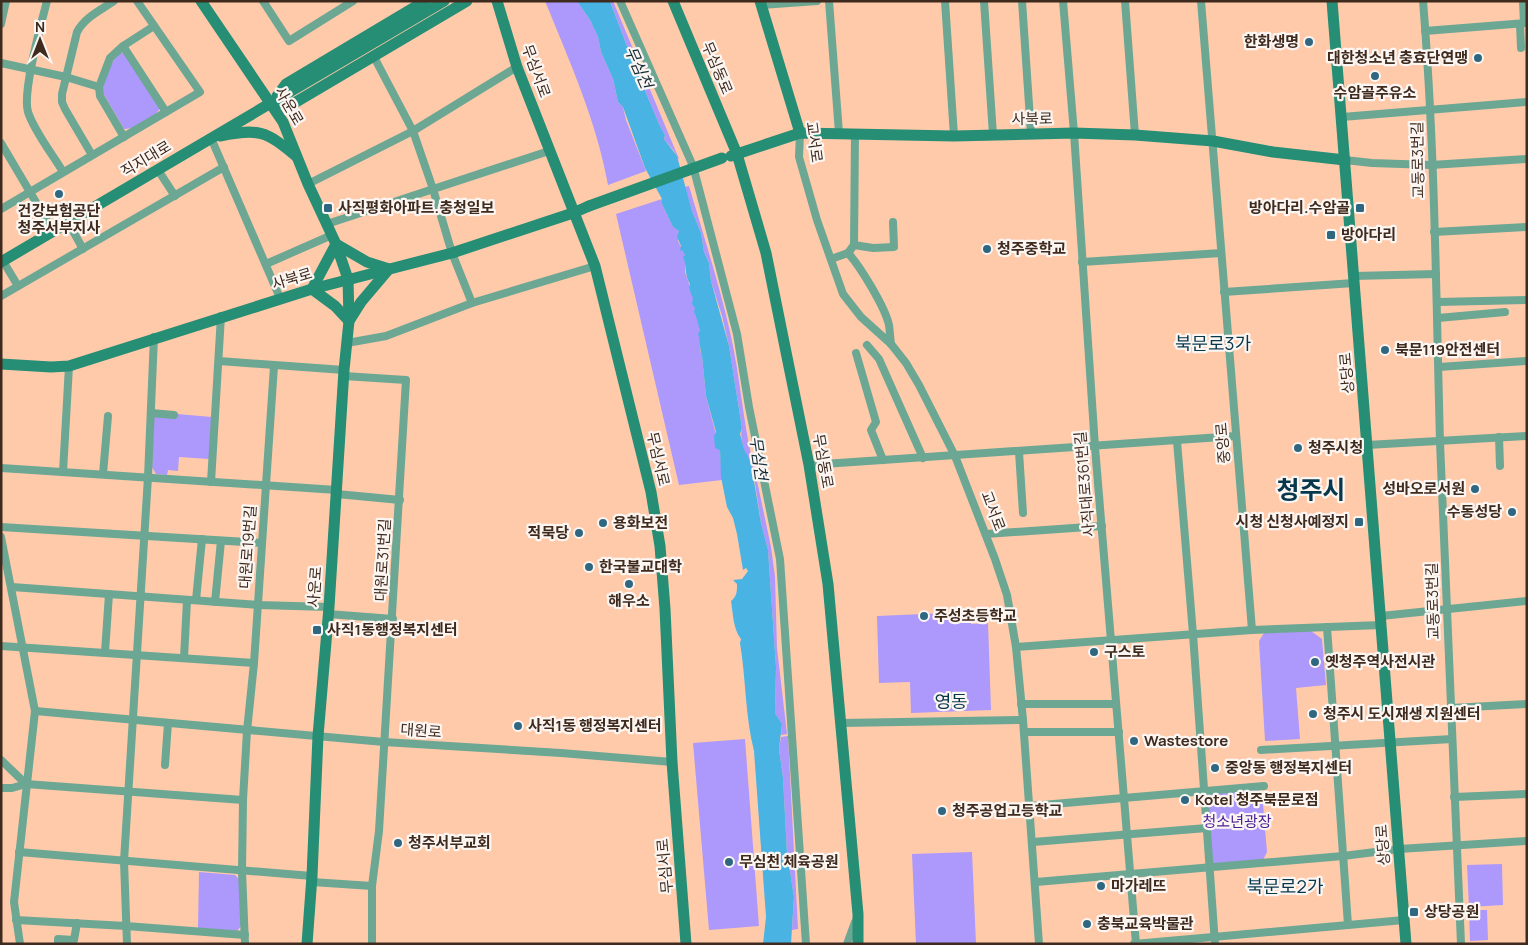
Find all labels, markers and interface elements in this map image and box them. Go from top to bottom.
north arrow [15,15,65,65]
text: N [35,17,45,36]
place label: 한화생명 [1244,31,1299,52]
marker: 한화생명 [1303,36,1315,48]
street label: 무심동로 [697,38,738,97]
street label: 무심서로 [517,41,556,100]
water label: 무심천 [620,42,659,94]
place label: 대한청소년 충효단연맹 [1327,47,1468,68]
marker: 대한청소년 충효단연맹 [1472,52,1484,64]
marker: 수암골주유소 [1369,70,1381,82]
place label: 수암골주유소 [1334,82,1417,103]
street label: 사운로 [270,83,309,129]
street label: 사북로 [1011,108,1053,129]
street label: 교서로 [801,120,828,164]
street label: 교동로3번길 [1406,121,1429,199]
street label: 직지대로 [117,135,175,182]
marker: 건강보험공단 청주서부지사 [53,188,65,200]
place label: 사직평화아파트.충청일보 [338,197,495,218]
place label: 방아다리.수암골 [1249,197,1350,218]
place label: 건강보험공단 청주서부지사 [18,200,101,238]
marker: 사직평화아파트.충청일보 [322,202,334,214]
marker: 방아다리.수암골 [1354,202,1366,214]
place label: 방아다리 [1341,224,1396,245]
marker: 방아다리 [1325,229,1337,241]
place label: 청주중학교 [997,238,1066,259]
marker: 청주중학교 [981,243,993,255]
street label: 사북로 [269,262,315,295]
district label: 북문로3가 [1175,331,1252,355]
place label: 북문119안전센터 [1395,339,1500,360]
marker: 북문119안전센터 [1379,344,1391,356]
street label: 상당로 [1334,352,1359,395]
street label: 중앙로 [1210,422,1235,465]
street label: 무심서로 [642,430,675,488]
street label: 사직대로361번길 [1069,430,1100,538]
street label: 무심동로 [808,432,839,490]
water label: 무심천 [745,435,773,484]
place label: 청주시청 [1308,437,1363,458]
marker: 청주시청 [1292,442,1304,454]
district label: 청주시 [1276,472,1346,507]
place label: 성바오로서원 [1382,478,1465,499]
marker: 성바오로서원 [1469,483,1481,495]
street label: 교서로 [976,488,1011,534]
place label: 수동성당 [1447,501,1502,522]
street label: 대원로19번길 [234,504,261,590]
marker: 수동성당 [1506,506,1518,518]
place label: 시청 신청사예정지 [1236,511,1349,532]
place label: 용화보전 [613,512,668,533]
marker: 시청 신청사예정지 [1353,516,1365,528]
marker: 용화보전 [597,517,609,529]
street label: 대원로31번길 [370,518,395,602]
place label: 적묵당 [528,522,569,543]
marker: 적묵당 [573,527,585,539]
place label: 한국불교대학 [599,556,682,577]
marker: 한국불교대학 [583,561,595,573]
street label: 교동로3번길 [1421,562,1444,640]
street label: 사운로 [303,566,326,608]
marker: 해우소 [623,578,635,590]
place label: 해우소 [608,590,650,611]
place label: 주성초등학교 [934,605,1017,626]
marker: 주성초등학교 [918,610,930,622]
place label: 사직1동행정복지센터 [327,619,458,640]
marker: 사직1동행정복지센터 [311,624,323,636]
place label: 구스토 [1104,641,1146,662]
marker: 구스토 [1088,646,1100,658]
place label: 옛청주역사전시관 [1325,651,1436,672]
marker: 옛청주역사전시관 [1309,656,1321,668]
district label: 영동 [934,689,968,713]
place label: 청주시 도시재생 지원센터 [1323,703,1481,724]
marker: 청주시 도시재생 지원센터 [1307,708,1319,720]
place label: 사직1동 행정복지센터 [528,715,662,736]
street label: 대원로 [400,719,442,742]
marker: 사직1동 행정복지센터 [512,720,524,732]
place label: Wastestore [1144,730,1228,751]
marker: Wastestore [1128,735,1140,747]
place label: 중앙동 행정복지센터 [1225,757,1352,778]
marker: 중앙동 행정복지센터 [1209,762,1221,774]
place label: Kotel 청주북문로점 [1195,789,1319,810]
marker: Kotel 청주북문로점 [1179,794,1191,806]
place label: 청주공업고등학교 [952,800,1063,821]
marker: 청주공업고등학교 [936,805,948,817]
park label: 청소년광장 [1202,811,1272,832]
street label: 상당로 [1371,824,1394,866]
place label: 청주서부교회 [408,832,491,853]
marker: 청주서부교회 [392,837,404,849]
street label: 무심서로 [652,838,677,894]
place label: 무심천 체육공원 [739,851,839,872]
marker: 무심천 체육공원 [723,856,735,868]
district label: 북문로2가 [1247,874,1324,898]
place label: 마가레뜨 [1111,875,1166,896]
marker: 마가레뜨 [1095,880,1107,892]
place label: 상당공원 [1424,901,1479,922]
marker: 상당공원 [1408,906,1420,918]
place label: 충북교육박물관 [1097,913,1194,934]
marker: 충북교육박물관 [1081,918,1093,930]

